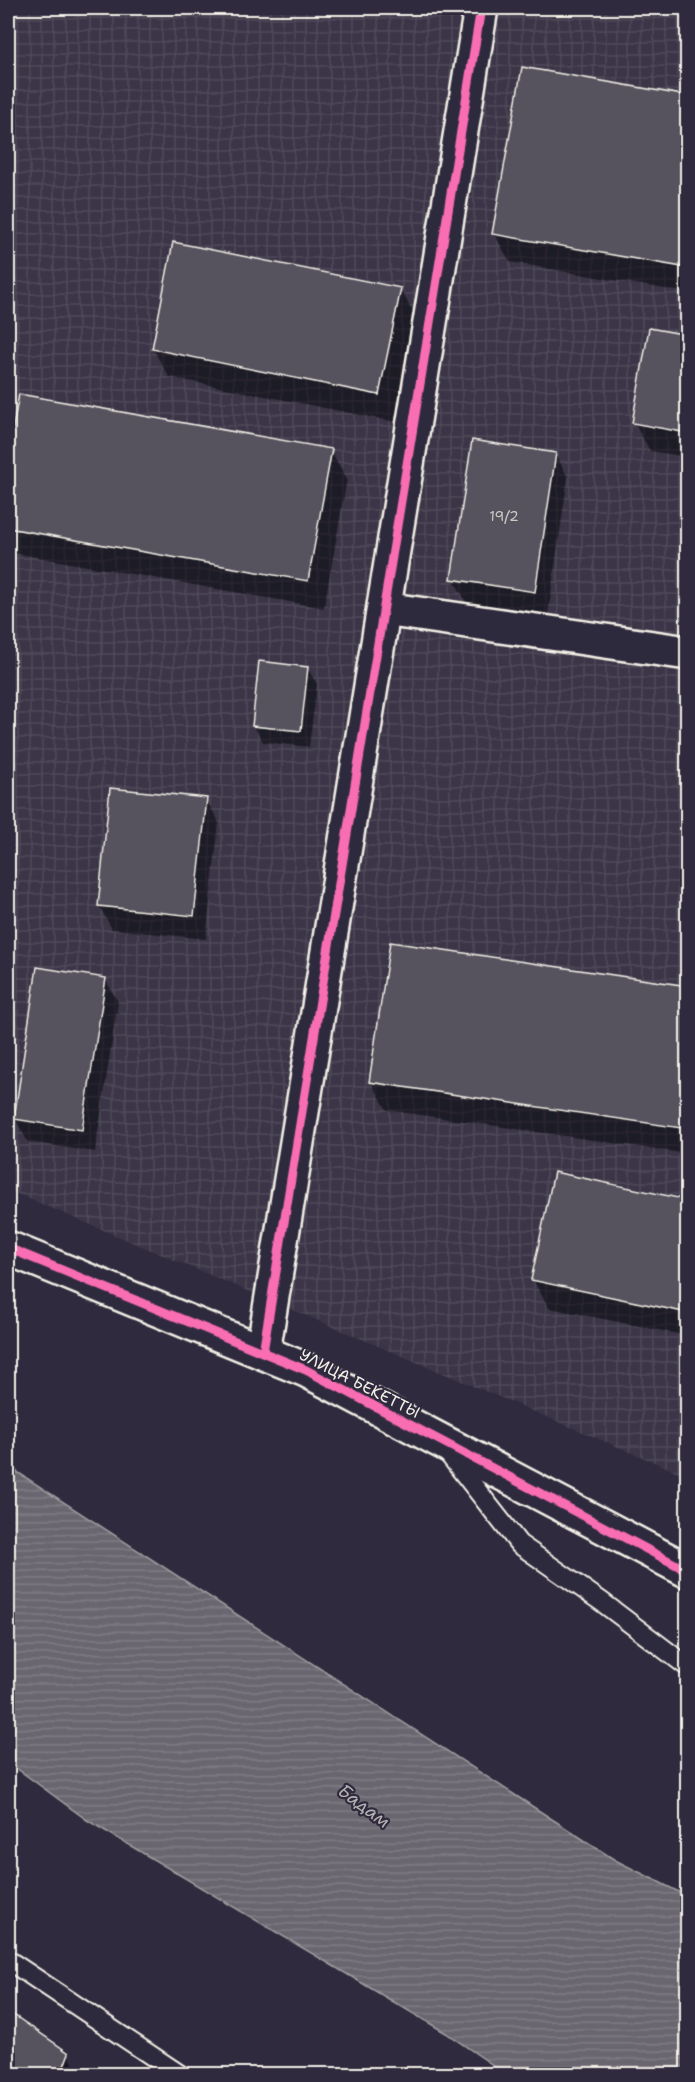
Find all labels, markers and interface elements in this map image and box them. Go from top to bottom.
house number: 19/2 [489,507,519,525]
street label: УЛИЦА БЕКЕТТЫ [296,1344,424,1423]
water label: Бадам [333,1779,395,1833]

